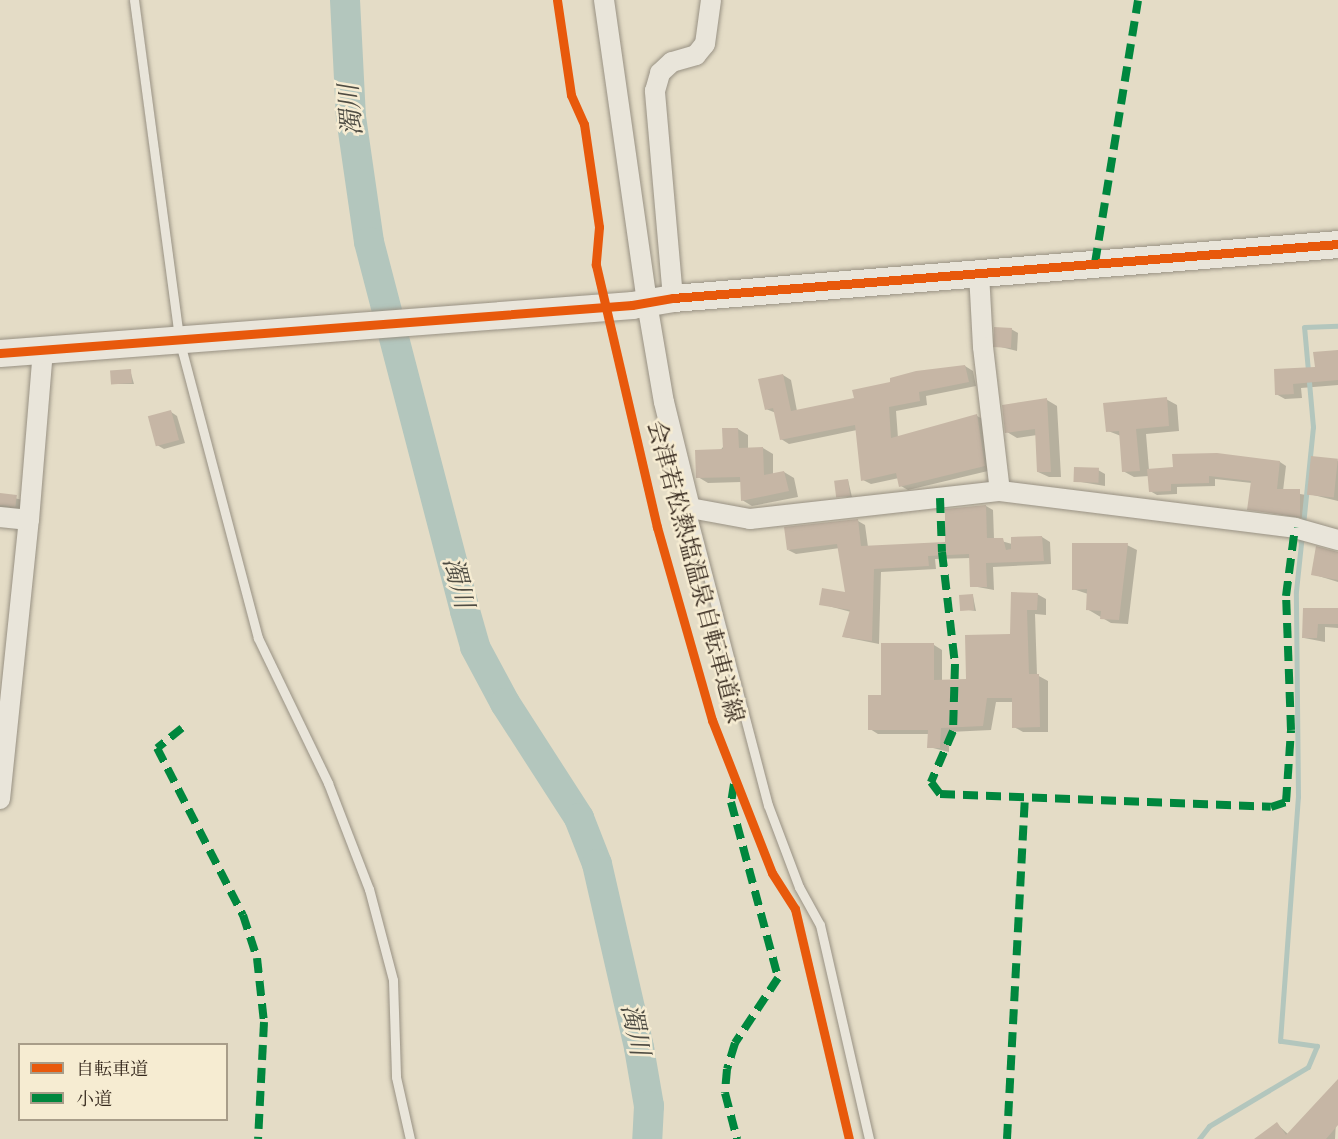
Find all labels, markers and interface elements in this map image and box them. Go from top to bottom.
water label: 濁川 [334,83,370,137]
street label: 会津若松熱塩温泉自転車道線 [640,418,748,726]
water label: 濁川 [435,554,479,612]
water label: 濁川 [613,1001,655,1059]
legend [18,1043,228,1121]
text: 自転車道 [76,1059,148,1082]
text: 小道 [76,1089,112,1112]

